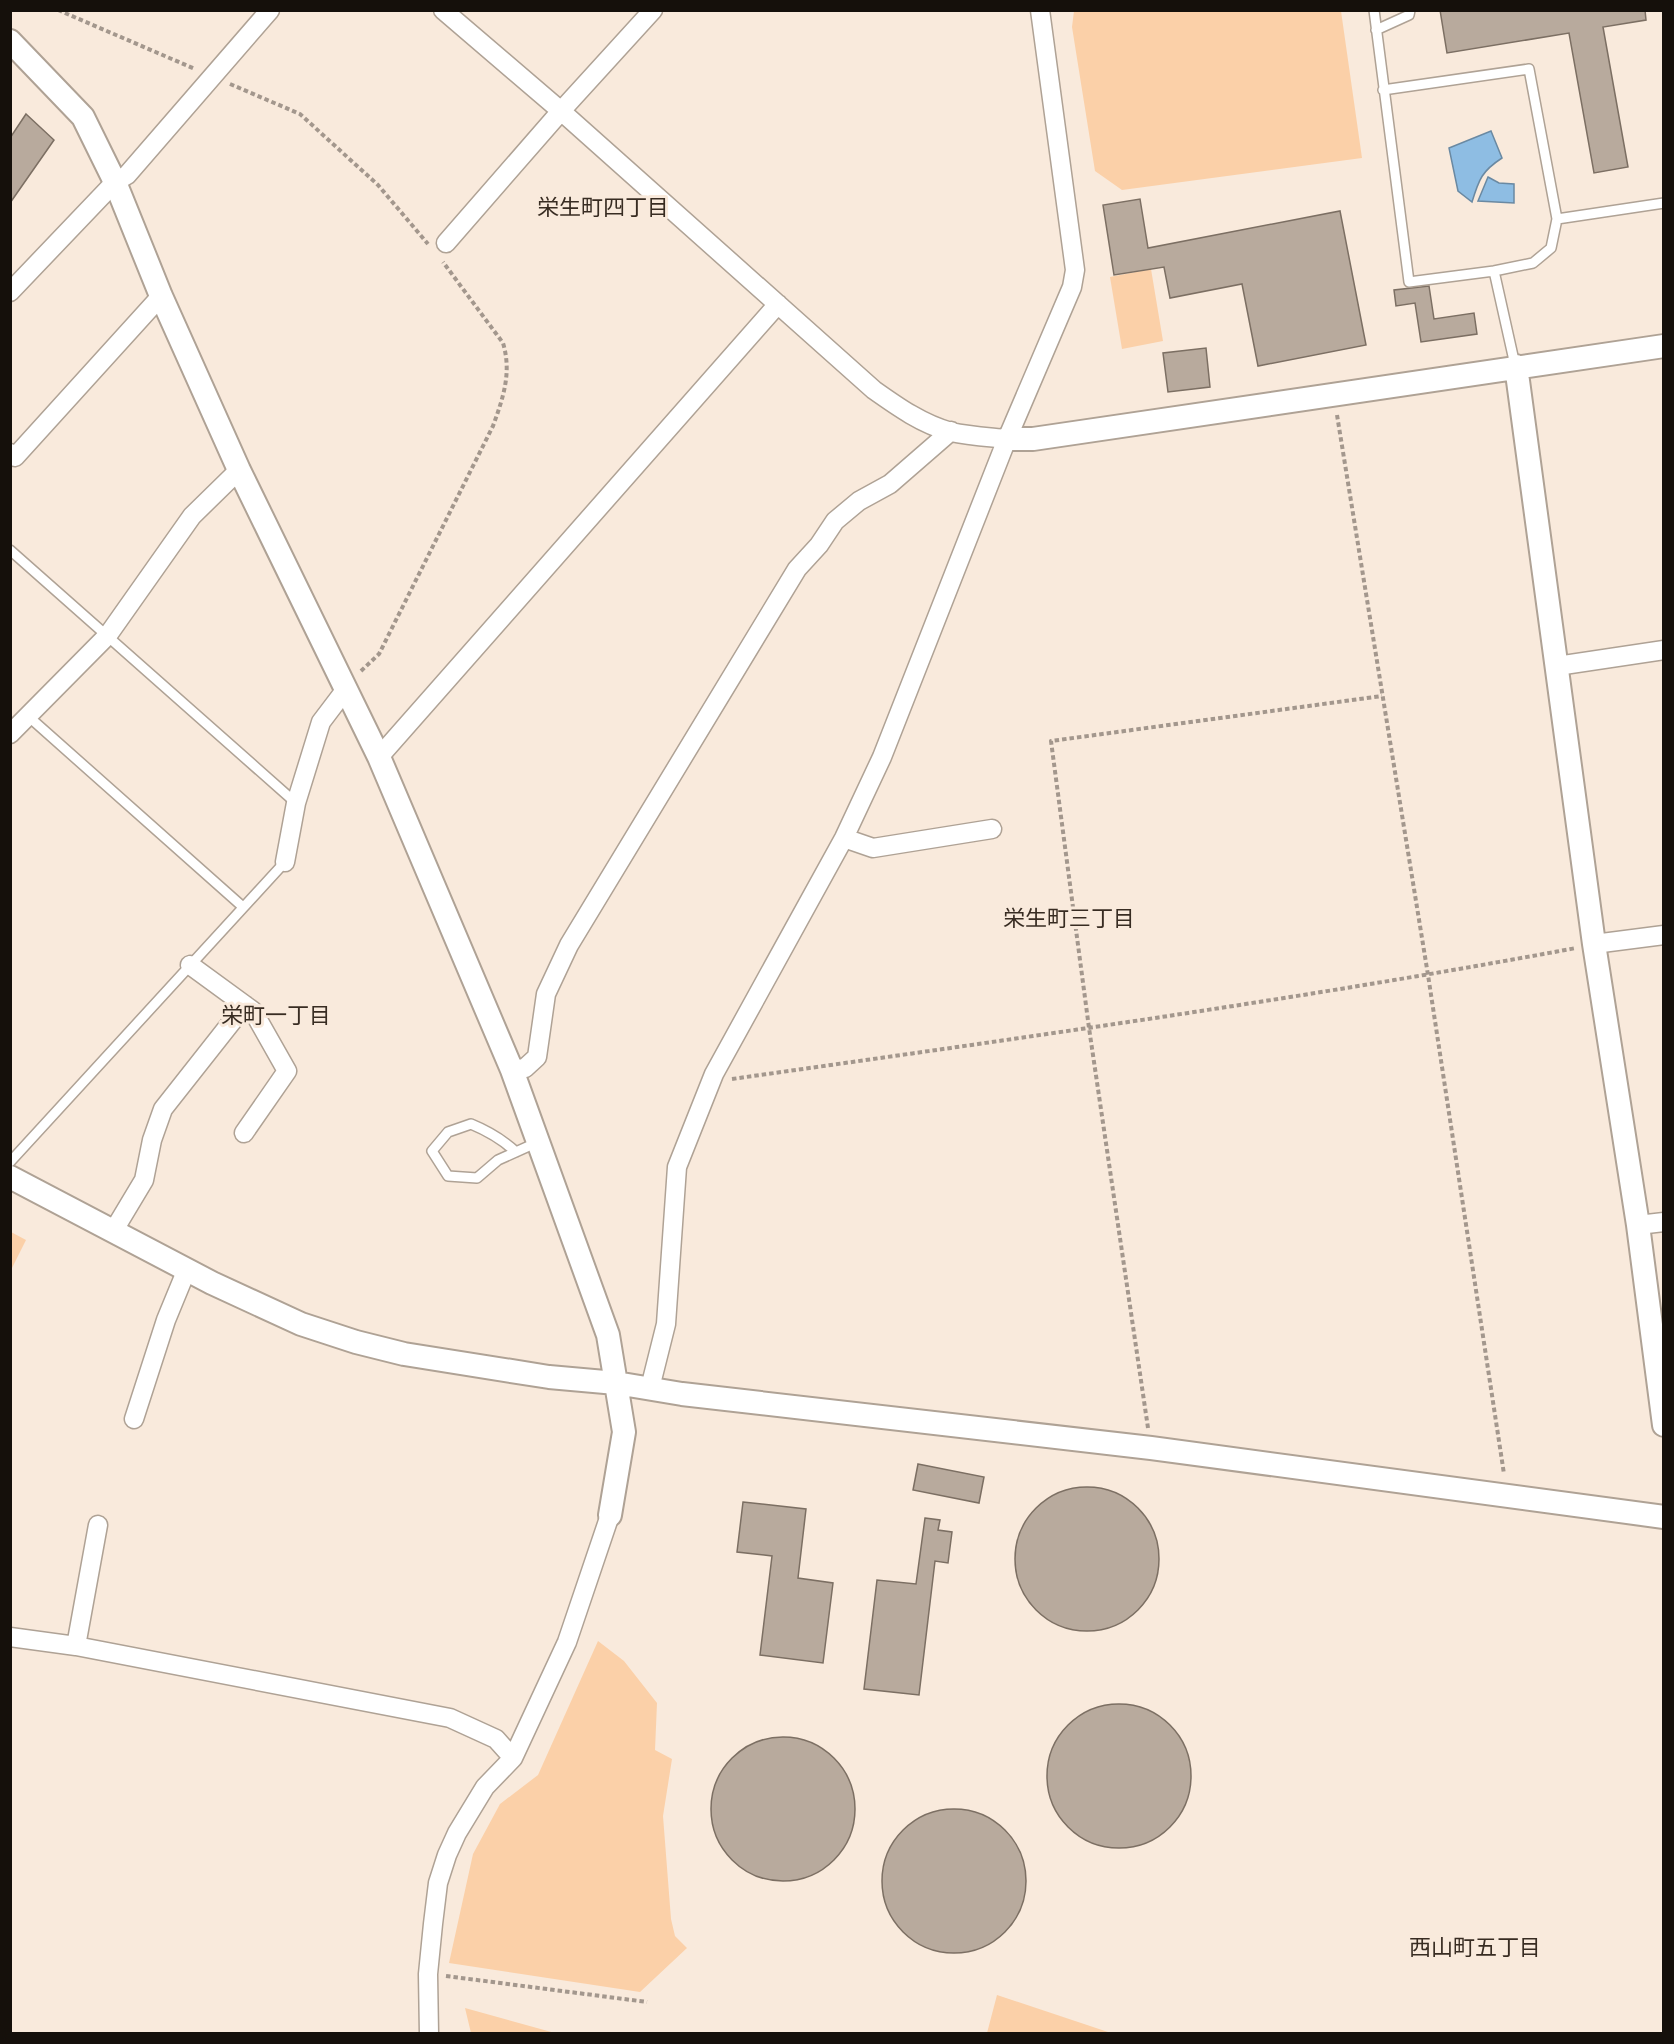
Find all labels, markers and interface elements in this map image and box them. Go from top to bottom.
district label: 栄生町四丁目 [537,194,669,221]
district label: 栄生町三丁目 [1003,905,1135,932]
district label: 栄町一丁目 [221,1002,331,1029]
district label: 西山町五丁目 [1409,1934,1541,1961]

